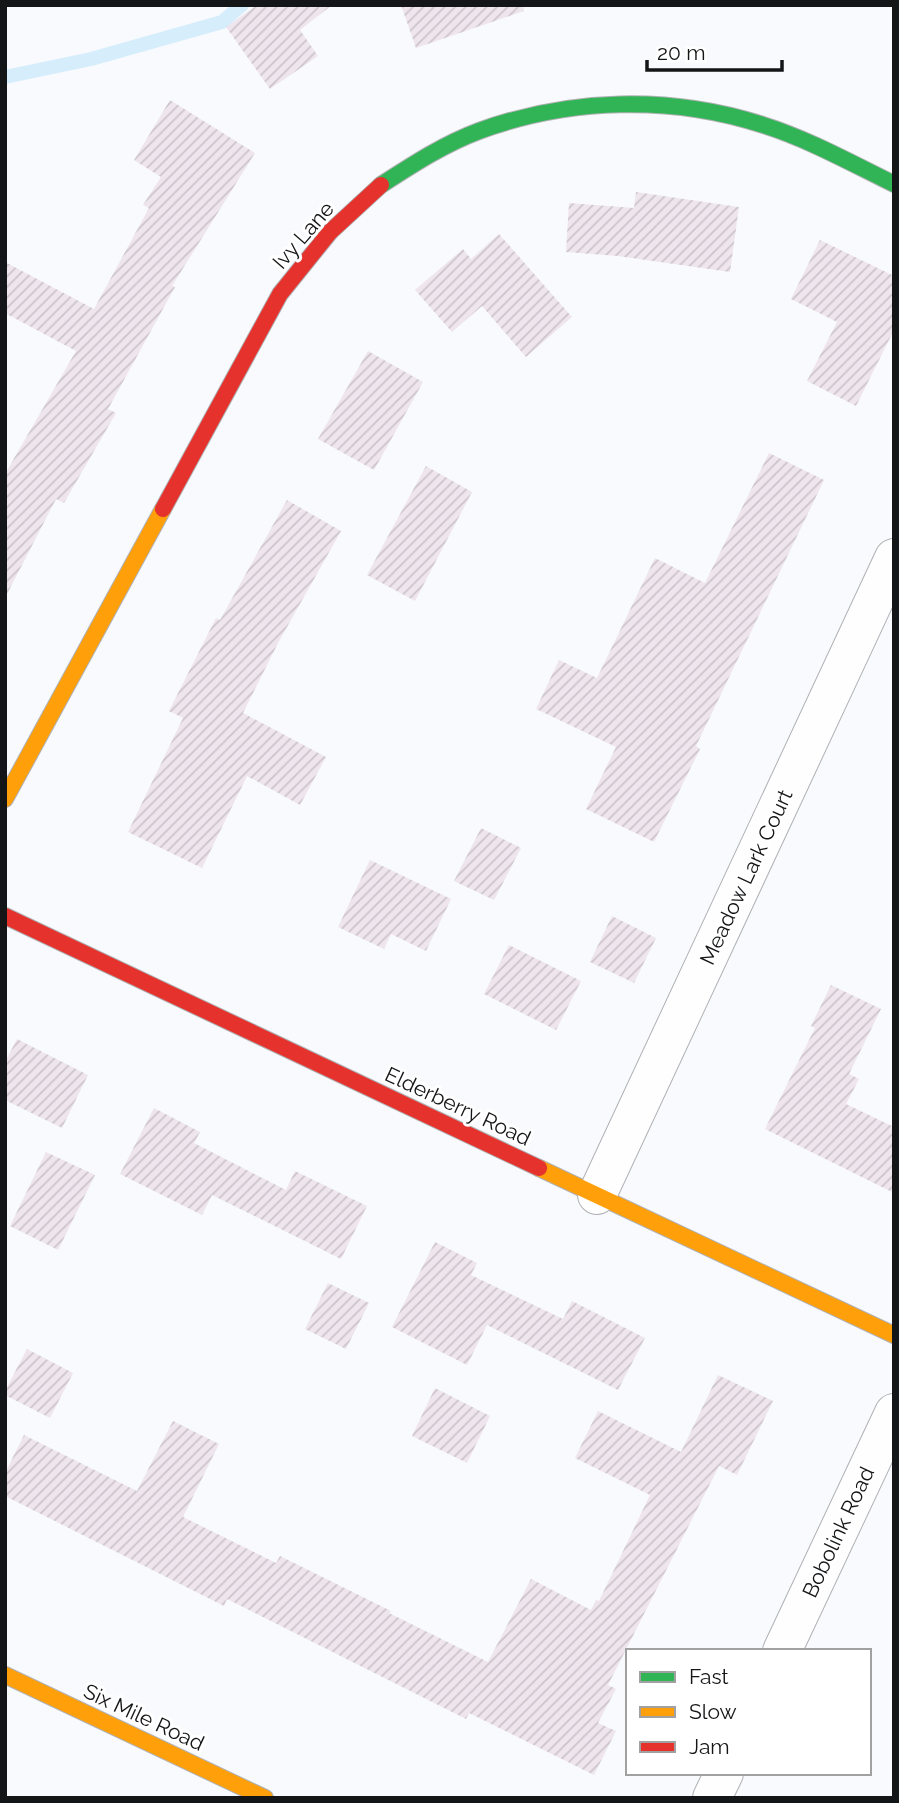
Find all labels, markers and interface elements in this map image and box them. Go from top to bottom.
scale bar [647,28,782,72]
text: 20 m [657,40,705,65]
street label: Ivy Lane [267,196,339,274]
street label: Meadow Lark Court [694,785,798,969]
street label: Elderberry Road [381,1061,535,1151]
street label: Bobolink Road [797,1463,879,1601]
legend [626,1649,871,1775]
text: Fast [689,1664,729,1689]
street label: Six Mile Road [80,1678,208,1756]
text: Slow [689,1699,737,1724]
text: Jam [689,1734,730,1759]

